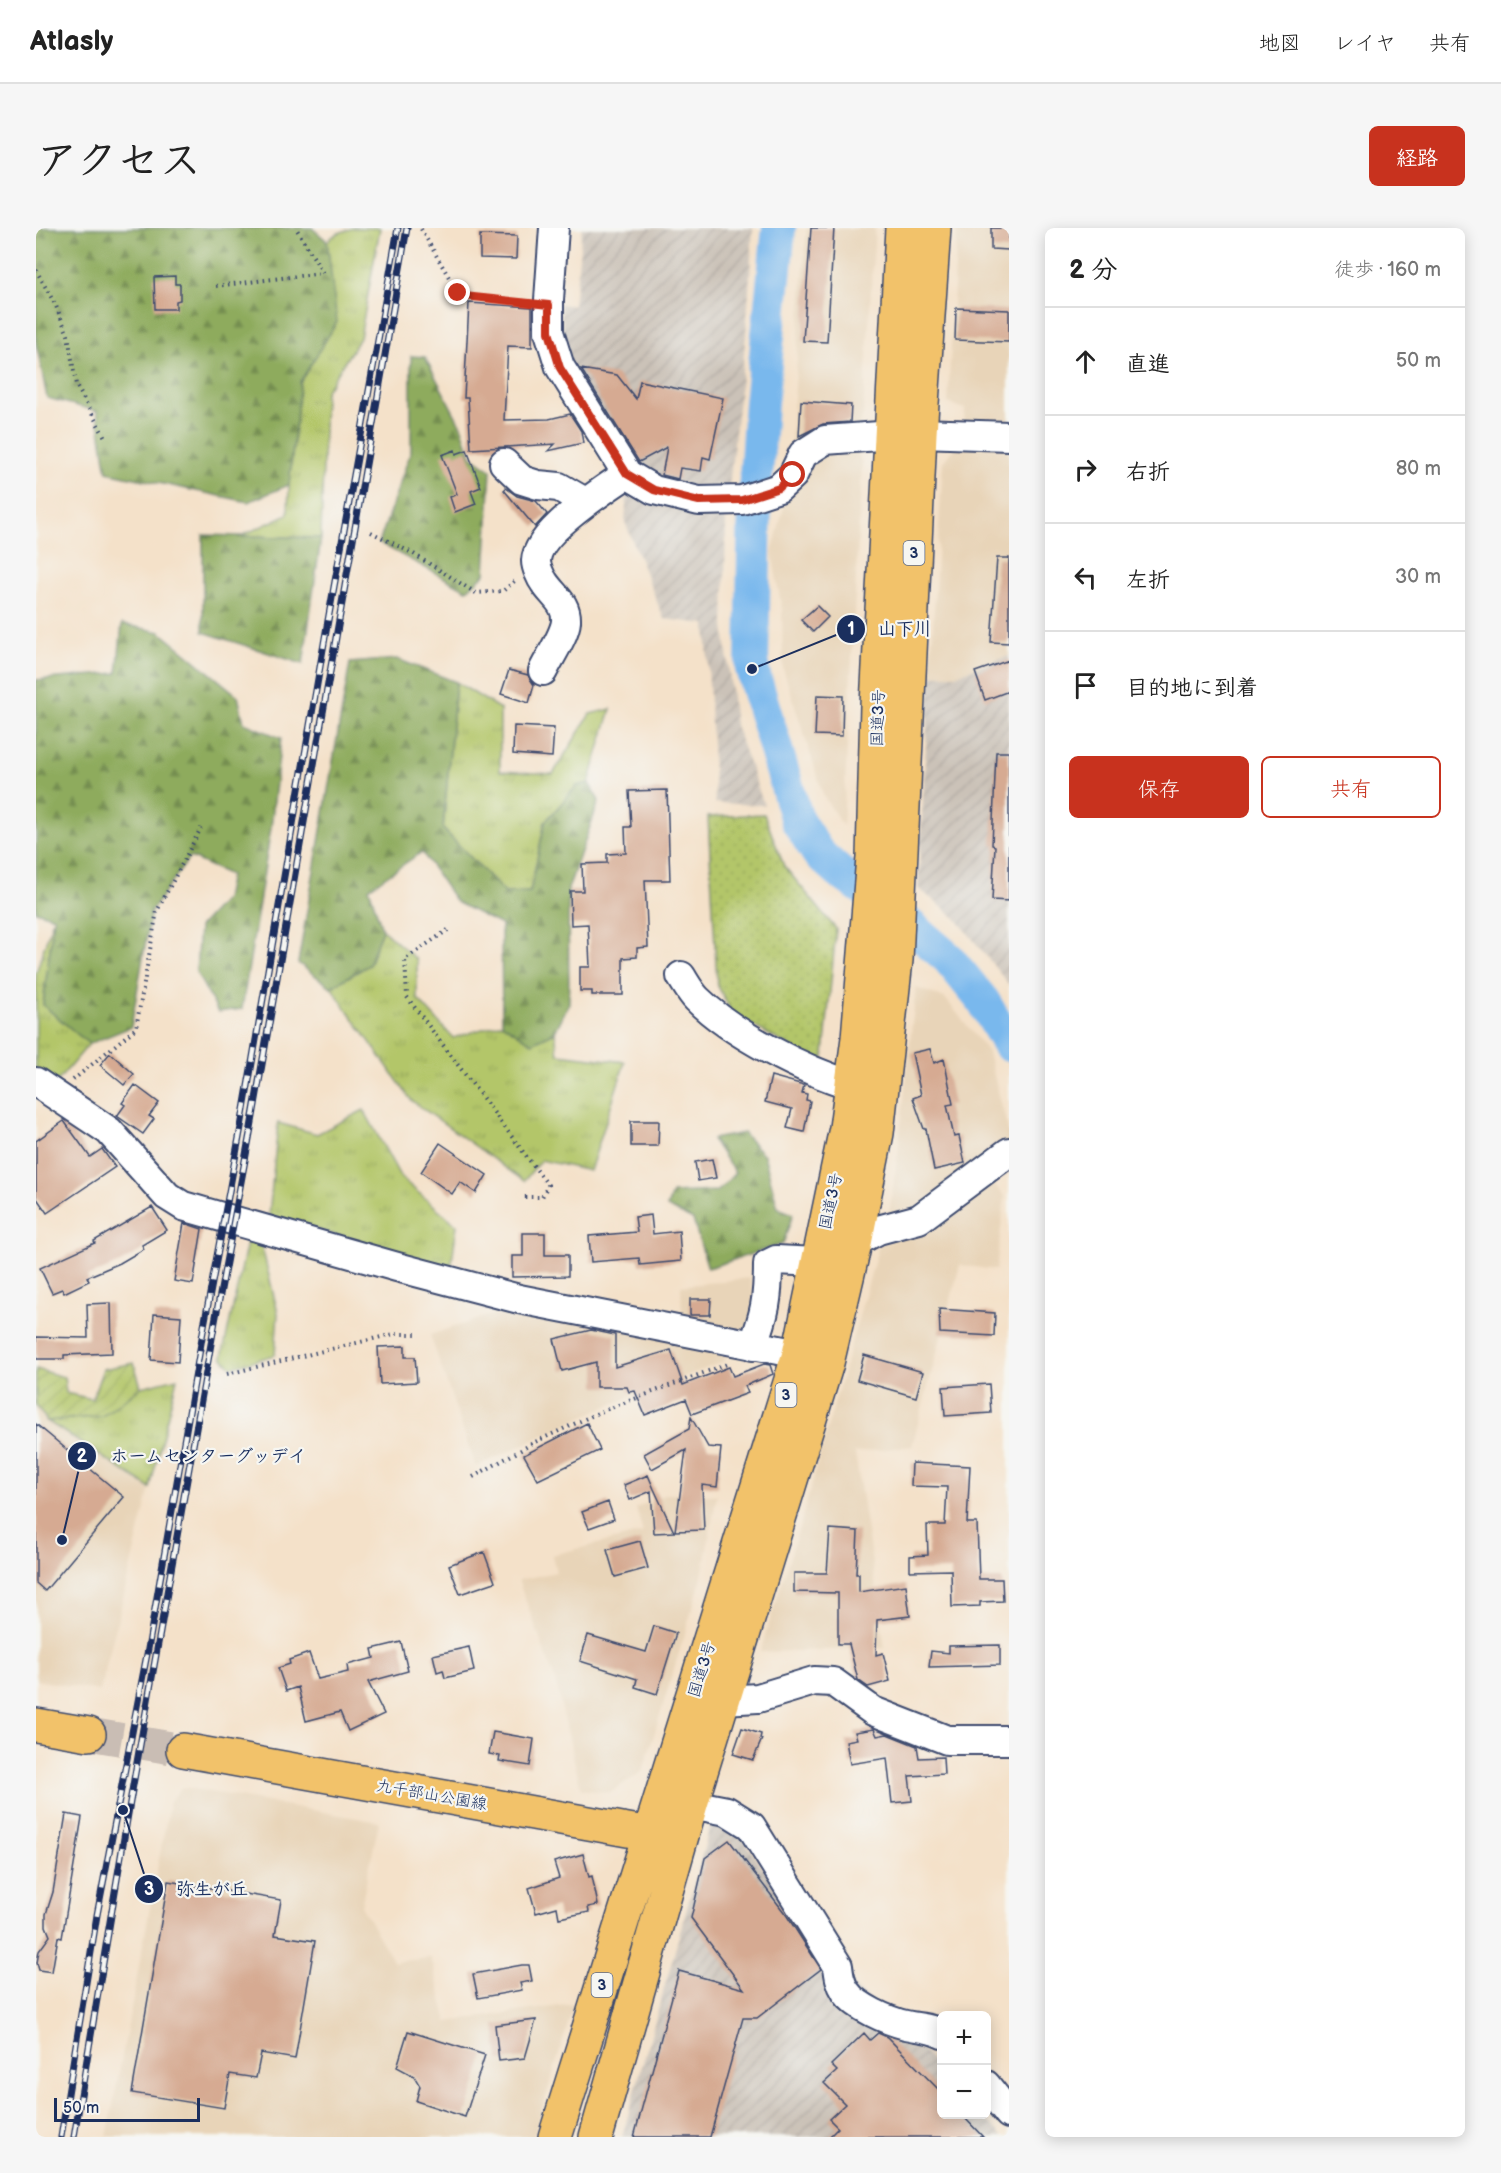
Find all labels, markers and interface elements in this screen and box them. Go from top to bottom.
text: Atlasly [30,25,113,58]
text: 地図 [1259,31,1301,56]
text: レイヤ [1334,31,1396,56]
text: 共有 [1429,31,1471,56]
button: 経路 [1369,126,1465,186]
text: アクセス [36,136,201,187]
text: 2 分 [1069,255,1118,286]
text: 徒歩 · 160 m [1334,258,1441,282]
route end [444,279,470,305]
icon: ahead [1069,345,1102,378]
text: 50 m [1396,349,1441,373]
text: 直進 [1126,351,1170,378]
icon: right [1069,453,1102,486]
text: 80 m [1396,457,1441,481]
text: 右折 [1126,459,1170,486]
route start [779,461,805,487]
road number: 3 [904,541,924,565]
icon: left [1069,561,1102,594]
text: 30 m [1395,565,1441,589]
text: 左折 [1126,567,1170,594]
callout: 山下川 [836,611,944,647]
text: 1 [847,619,855,640]
text: 山下川 [878,619,932,640]
icon: arrive [1069,669,1102,702]
text: 目的地に到着 [1126,675,1258,702]
street label: 国道3号 [868,689,889,747]
button: 保存 [1069,756,1249,818]
button: 共有 [1261,756,1441,818]
street label: 国道3号 [816,1171,847,1232]
road number: 3 [776,1383,796,1407]
callout: ホームセンターグッデイ [67,1438,319,1474]
text: 2 [77,1446,88,1467]
text: ホームセンターグッデイ [110,1446,306,1467]
street label: 国道3号 [685,1639,720,1700]
street label: 九千部山公園線 [375,1776,489,1815]
callout: 弥生が丘 [134,1871,260,1907]
text: 3 [144,1879,154,1900]
text: 弥生が丘 [176,1879,248,1900]
road number: 3 [592,1973,612,1997]
map controls [937,2011,991,2119]
button: + [937,2011,991,2065]
button: − [937,2065,991,2119]
scale bar [54,2095,200,2122]
text: 50 m [63,2099,99,2118]

